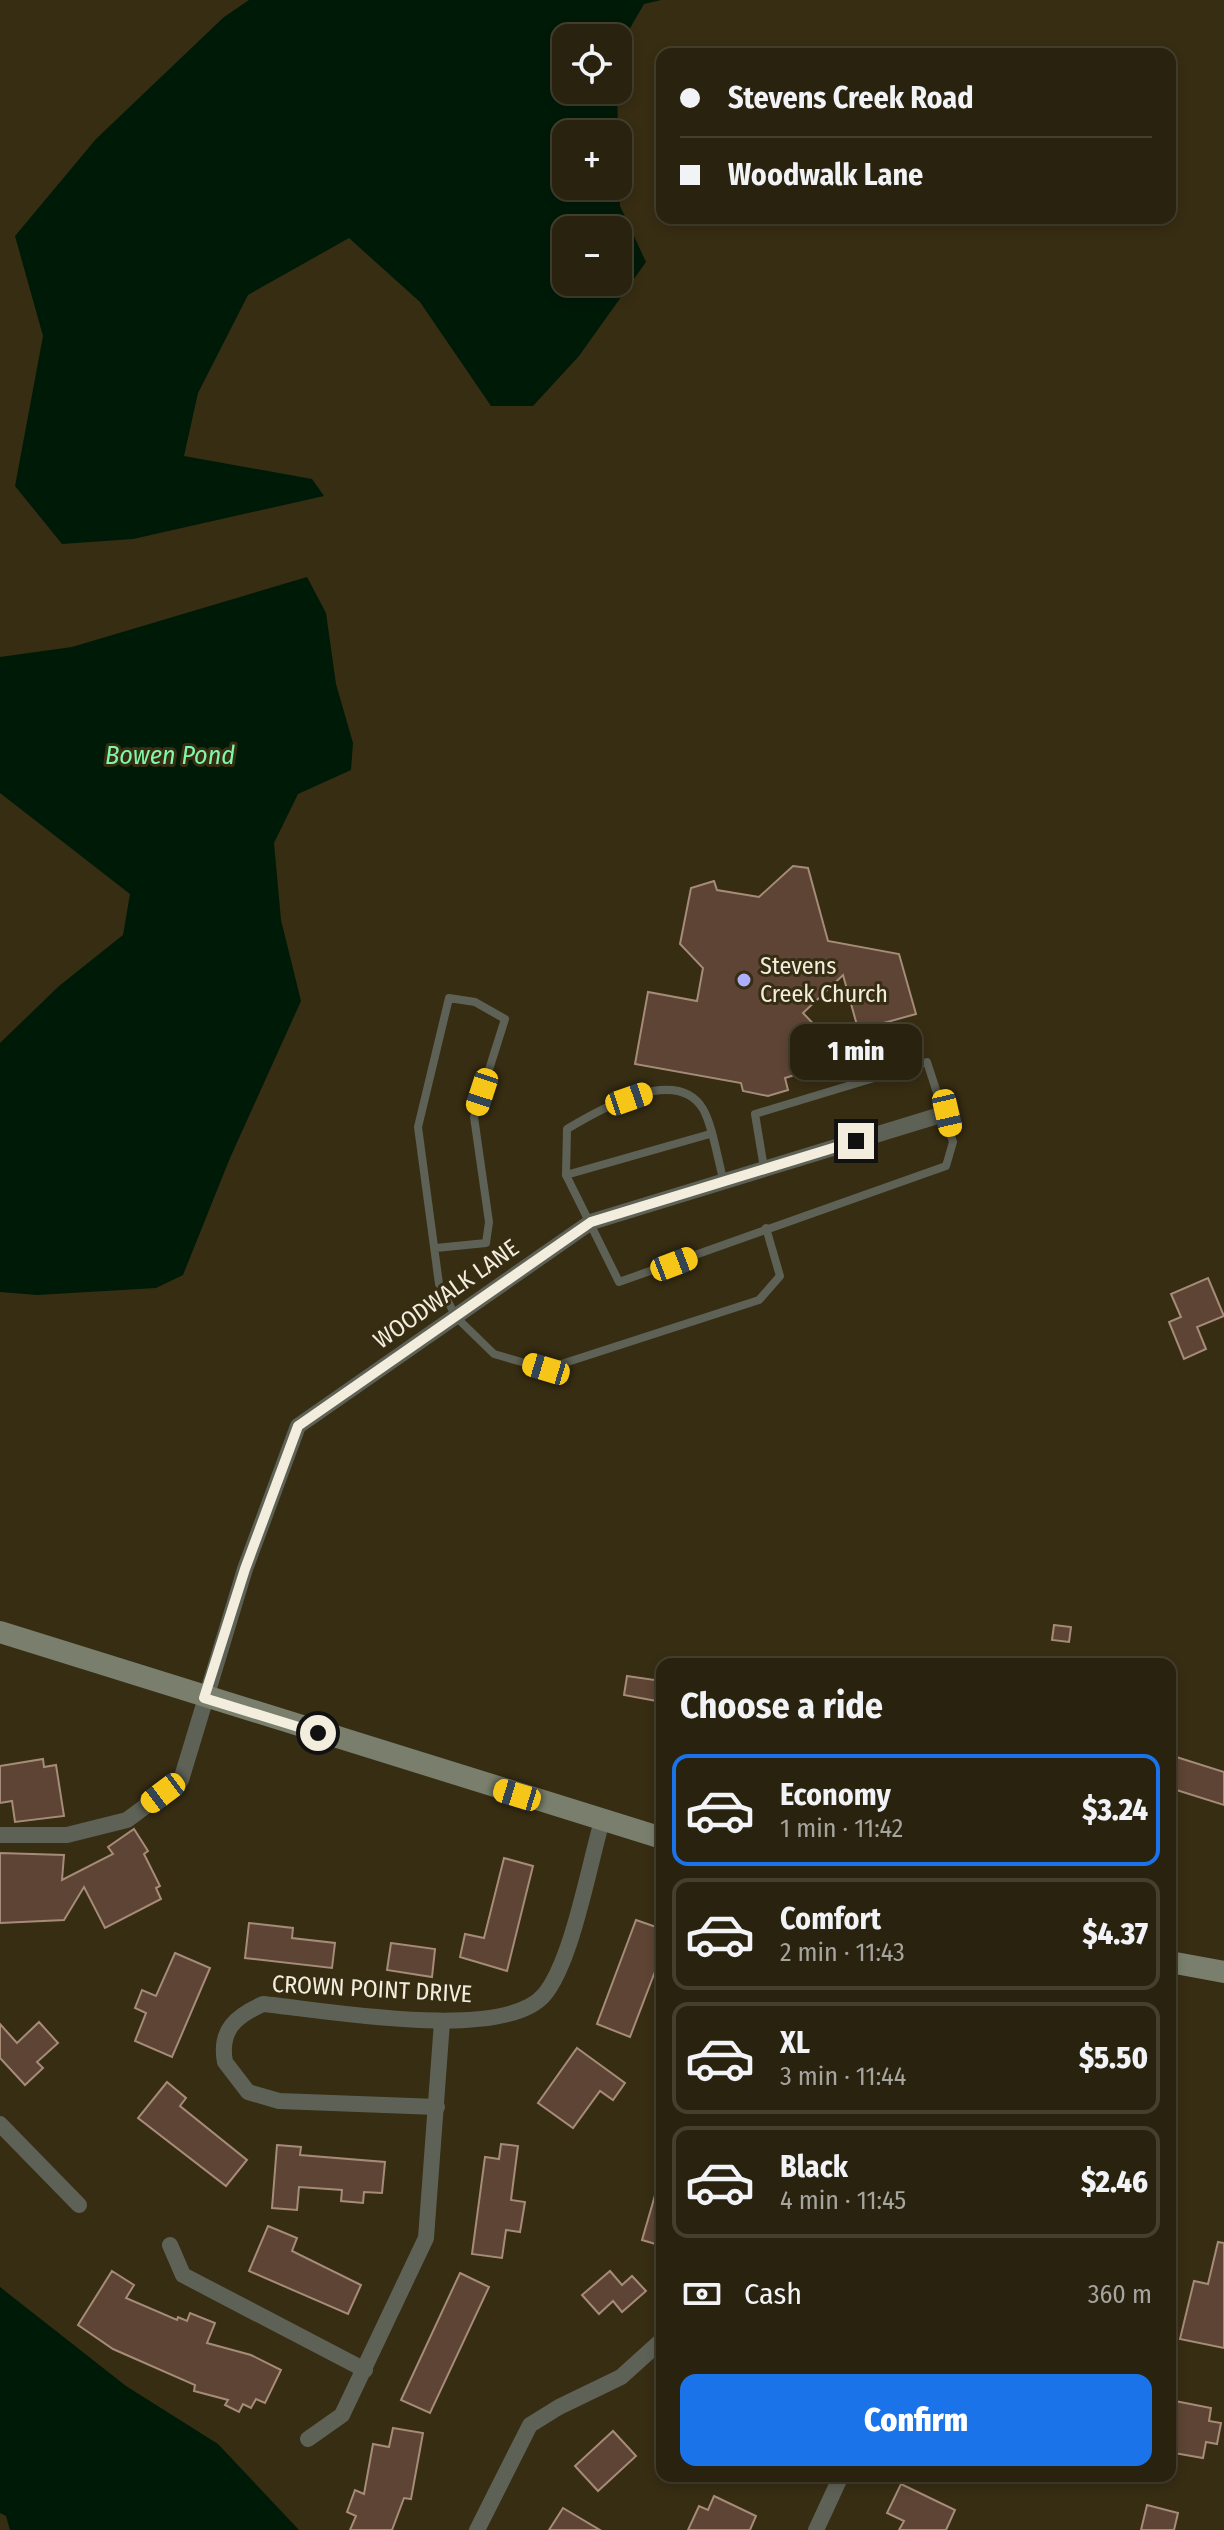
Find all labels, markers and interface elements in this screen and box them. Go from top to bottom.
map controls [552,24,632,296]
button: locate [552,24,632,104]
text: Stevens Creek Road [728,80,974,116]
button: + [552,120,632,200]
text: Woodwalk Lane [728,157,923,193]
button: − [552,216,632,296]
water label: Bowen Pond [105,740,235,771]
place label: Stevens Creek Church [760,952,888,1008]
marker: Stevens Creek Church [735,971,753,989]
callout: 1 min [790,1025,922,1081]
text: 1 min [828,1036,884,1067]
car [463,1065,501,1119]
car [602,1080,656,1118]
car [930,1087,964,1139]
route end [838,1123,874,1159]
street label: WOODWALK LANE [368,1234,524,1354]
car [647,1244,701,1284]
car [520,1351,572,1387]
text: Choose a ride [680,1684,883,1728]
route start [300,1715,336,1751]
car [137,1769,189,1817]
icon: car [684,1774,756,1846]
car [491,1777,543,1813]
text: Economy [780,1777,891,1813]
text: $3.24 [1082,1792,1148,1828]
text: 1 min · 11:42 [780,1813,903,1844]
icon: car [684,1898,756,1970]
text: Comfort [780,1901,881,1937]
text: $4.37 [1082,1916,1148,1952]
text: 2 min · 11:43 [780,1937,905,1968]
street label: CROWN POINT DRIVE [271,1970,473,2008]
icon: car [684,2022,756,2094]
text: XL [780,2025,810,2061]
text: $5.50 [1079,2040,1148,2076]
text: 3 min · 11:44 [780,2061,906,2092]
icon: car [684,2146,756,2218]
text: Black [780,2149,848,2185]
text: $2.46 [1081,2164,1148,2200]
text: 4 min · 11:45 [780,2185,906,2216]
icon: cash [680,2272,724,2316]
text: Cash [744,2276,802,2312]
text: 360 m [1088,2279,1152,2310]
button: Confirm [680,2374,1152,2466]

